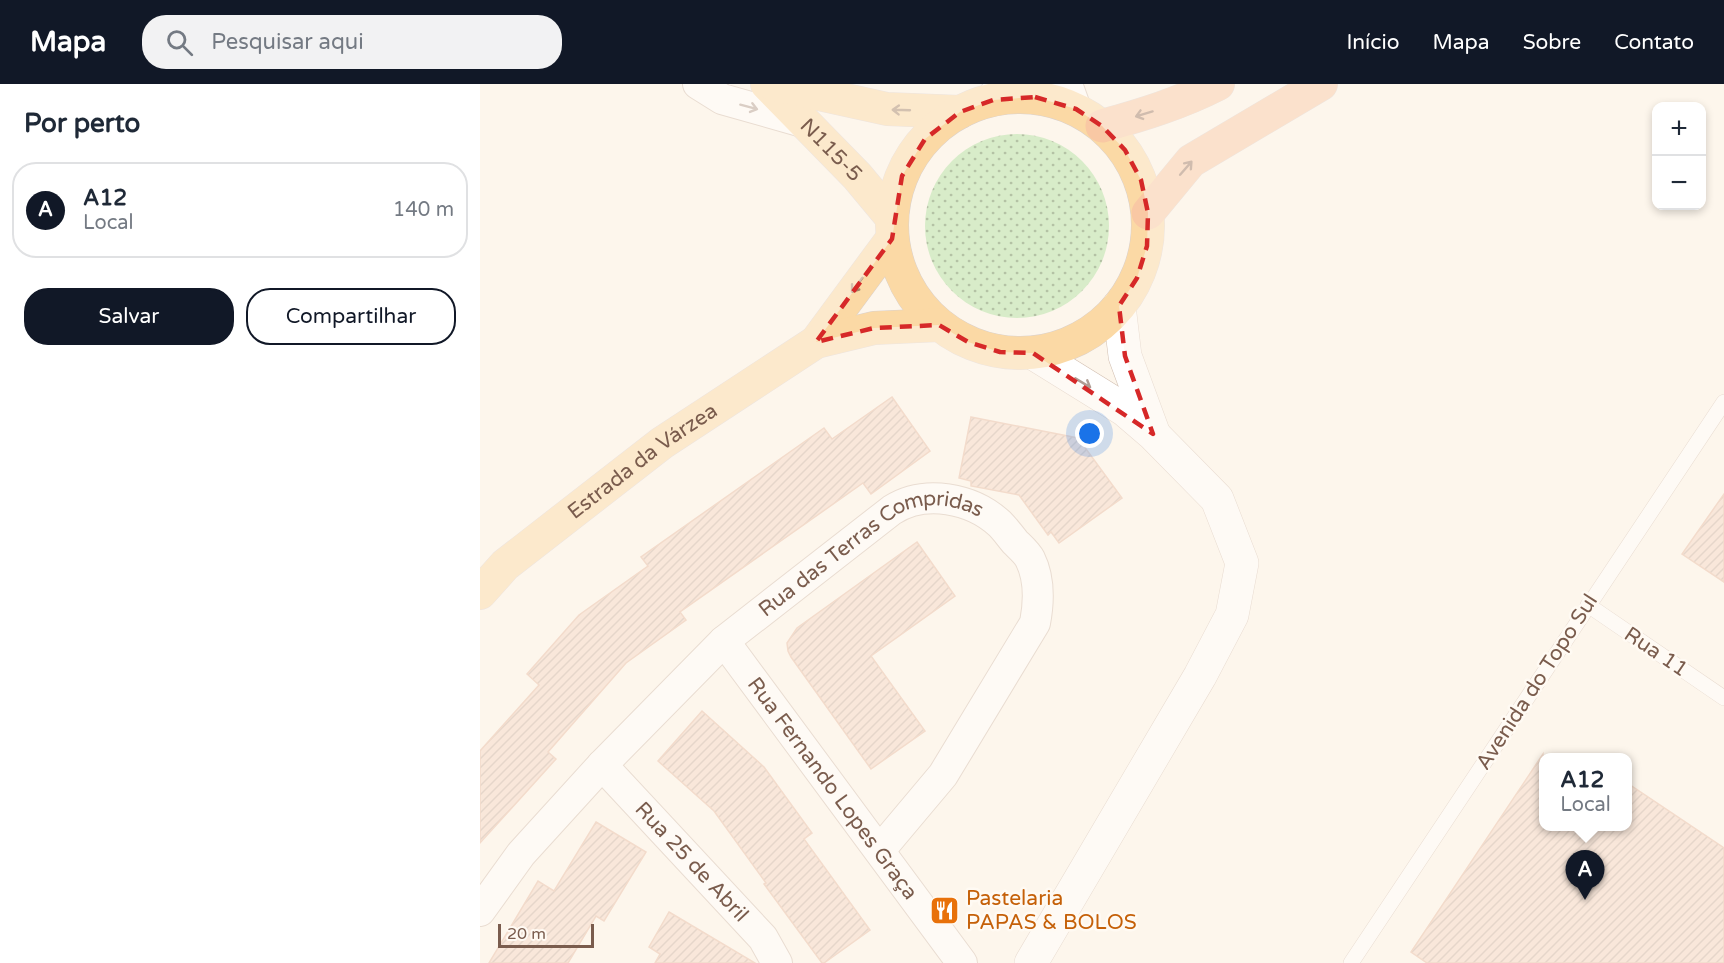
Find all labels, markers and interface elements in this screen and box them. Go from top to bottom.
search box [142,15,562,69]
text: Mapa [30,25,106,59]
icon: search [163,26,196,59]
text: Pesquisar aqui [211,29,364,55]
text: Início [1347,30,1399,55]
text: Mapa [1432,30,1490,55]
text: Sobre [1523,30,1581,55]
text: Contato [1614,30,1694,55]
one-way arrow [739,102,758,113]
map controls [1652,102,1706,210]
button: + [1652,102,1706,156]
one-way arrow [892,104,912,115]
text: Por perto [24,108,140,139]
one-way arrow [1135,109,1154,120]
street label: N115-5 [795,113,868,186]
button: − [1652,156,1706,210]
one-way arrow [1179,161,1193,176]
text: A12 [83,185,127,211]
text: A [38,198,53,222]
text: 140 m [393,198,454,222]
text: Local [83,211,134,235]
one-way arrow [851,277,863,293]
button: Salvar [24,288,234,345]
button: Compartilhar [246,288,456,345]
one-way arrow [1074,378,1091,390]
street label: Estrada da Várzea [563,398,722,524]
your location [1075,419,1104,448]
street label: Rua das Terras Compridas [754,486,988,622]
street label: Avenida do Topo Sul [1471,590,1603,774]
street label: Rua 11 [1619,622,1693,682]
street label: Rua Fernando Lopes Graça [742,672,923,904]
popup [1539,753,1632,831]
text: A12 [1560,767,1604,793]
text: Local [1560,793,1611,817]
street label: Rua 25 de Abril [630,796,754,927]
pin: A [1566,850,1604,900]
place label: Pastelaria PAPAS & BOLOS [966,886,1137,935]
restaurant icon: Pastelaria PAPAS & BOLOS [929,894,961,926]
scale bar [498,921,594,948]
text: 20 m [507,924,546,944]

